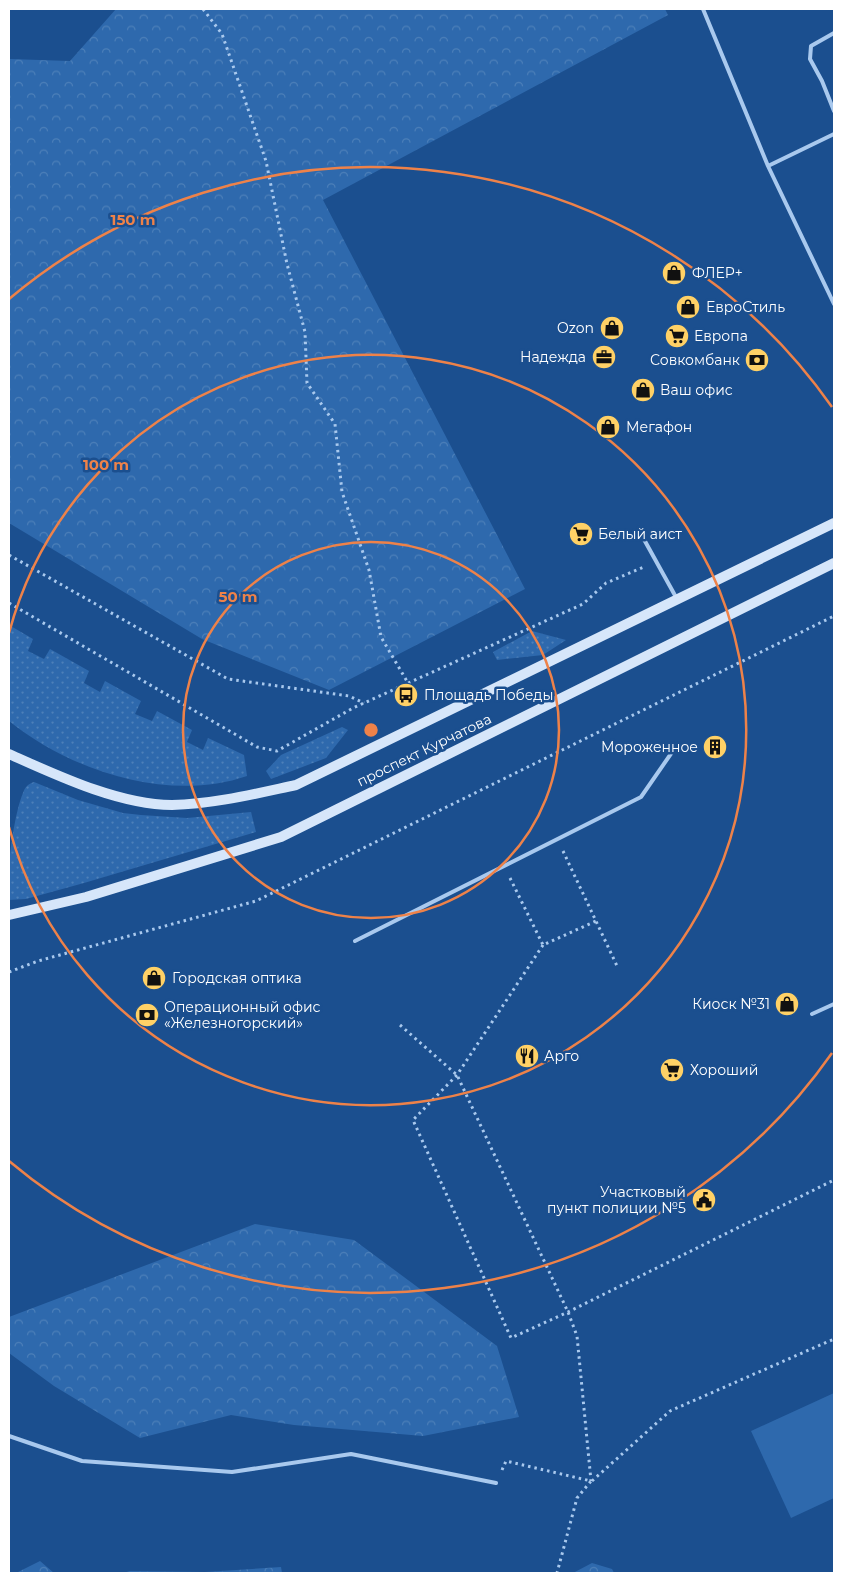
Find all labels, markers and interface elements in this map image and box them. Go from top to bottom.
text: 150 m [111,210,155,229]
shop icon: ФЛЕР+ [661,260,687,286]
place label: ФЛЕР+ [692,264,743,282]
shop icon: ЕвроСтиль [675,294,701,320]
place label: ЕвроСтиль [706,298,785,316]
shop icon: Ozon [599,315,625,341]
place label: Ozon [557,319,594,337]
supermarket icon: Европа [664,323,690,349]
place label: Европа [694,327,748,345]
office icon: Надежда [591,344,617,370]
bank icon: Совкомбанк [744,347,770,373]
place label: Надежда [520,348,586,366]
place label: Совкомбанк [650,351,740,369]
shop icon: Ваш офис [630,377,656,403]
place label: Ваш офис [660,381,733,399]
shop icon: Мегафон [595,414,621,440]
place label: Мегафон [626,418,692,436]
text: 100 m [83,455,129,474]
supermarket icon: Белый аист [568,521,594,547]
place label: Белый аист [598,525,682,543]
text: 50 m [218,587,258,606]
bus stop icon: Площадь Победы [393,682,419,708]
place label: Площадь Победы [424,686,553,704]
street label: проспект Курчатова [354,710,494,790]
centre of rings [362,721,380,739]
building icon: Мороженное [702,734,728,760]
place label: Мороженное [601,738,698,756]
shop icon: Городская оптика [141,965,167,991]
place label: Городская оптика [172,969,302,987]
shop icon: Киоск №31 [774,991,800,1017]
place label: Киоск №31 [692,995,770,1013]
place label: Операционный офис «Железногорский» [164,998,321,1032]
bank icon: Операционный офис «Железногорский» [134,1002,160,1028]
restaurant icon: Арго [514,1043,540,1069]
place label: Арго [544,1047,579,1065]
supermarket icon: Хороший [659,1057,685,1083]
place label: Хороший [690,1061,758,1079]
place label: Участковый пункт полиции №5 [547,1183,686,1217]
public building icon: Участковый пункт полиции №5 [691,1187,717,1213]

